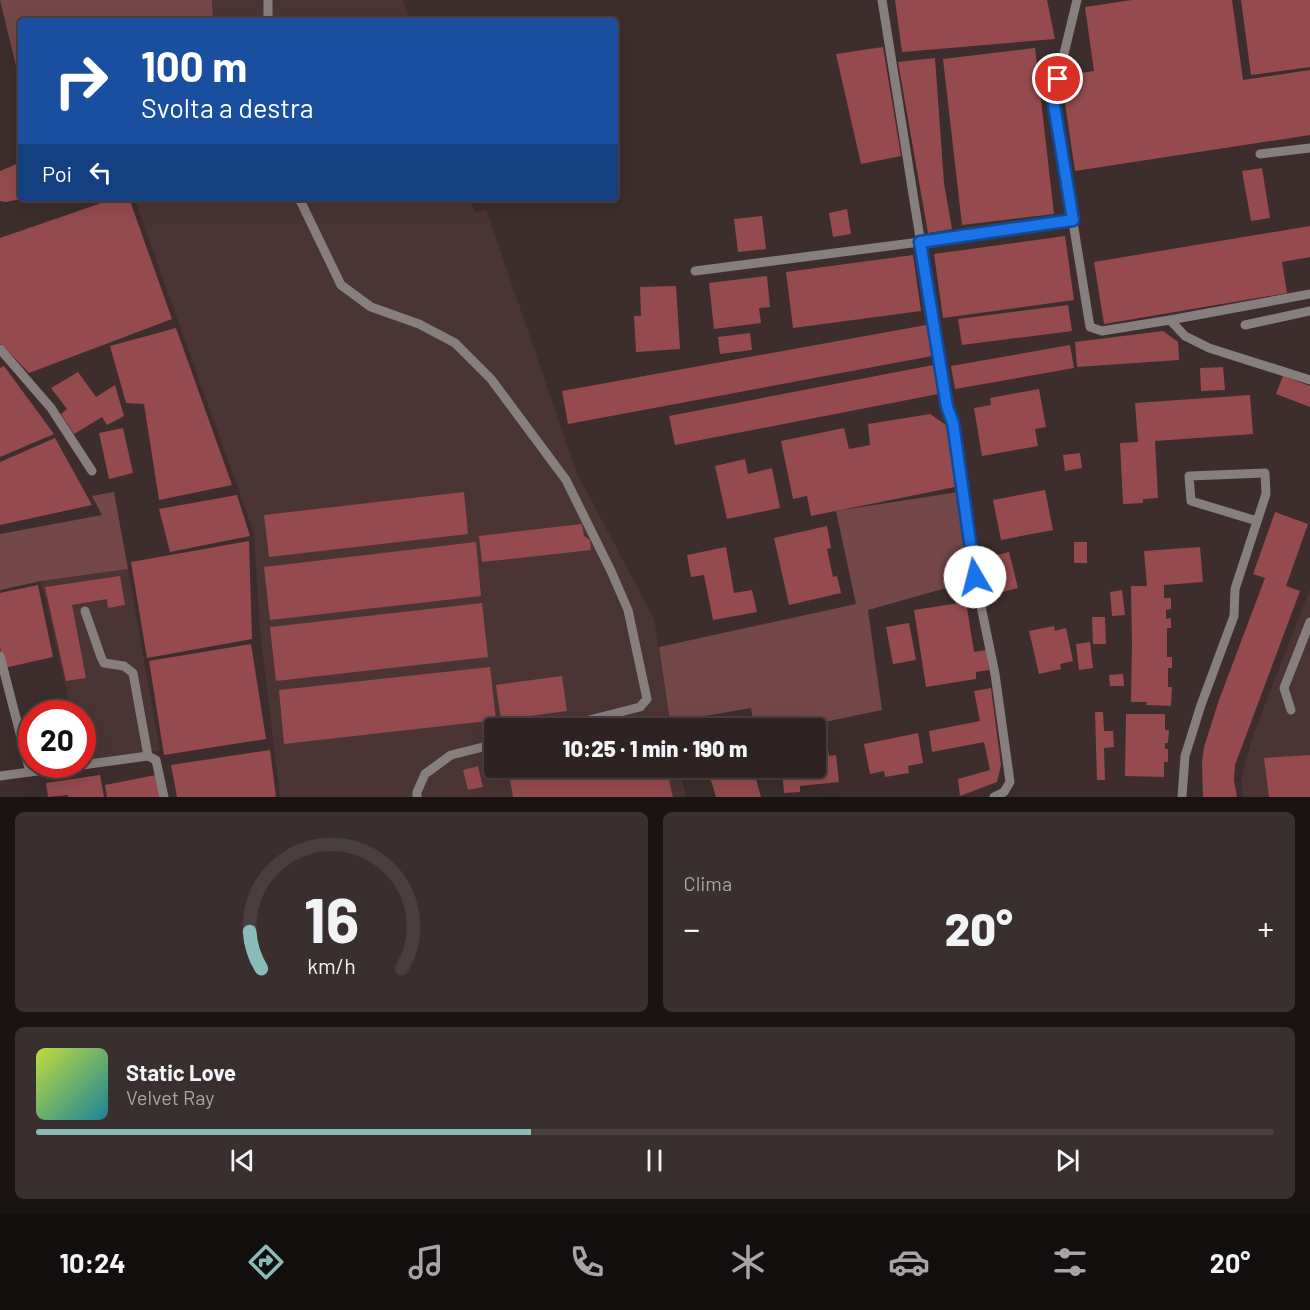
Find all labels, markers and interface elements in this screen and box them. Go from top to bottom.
text: 100 m [141,40,247,90]
icon: right [42,42,120,120]
pin [1032,53,1083,104]
icon: arrive [1041,62,1074,95]
text: Svolta a destra [141,91,314,123]
icon: left [84,156,117,189]
text: Poi [42,160,72,186]
position arrow [943,545,1007,609]
speed limit sign: 20 [18,700,96,778]
text: 10:25 · 1 min · 190 m [563,735,747,761]
text: Clima [684,871,732,895]
text: 16 [303,881,359,955]
text: 20° [945,901,1013,955]
text: − [684,908,700,948]
text: + [1258,908,1274,948]
text: km/h [307,953,356,978]
text: Static Love [126,1059,236,1085]
text: Velvet Ray [126,1085,215,1109]
icon: previous [226,1144,259,1177]
icon: pause [638,1144,671,1177]
icon: next [1051,1144,1084,1177]
icon: directions [245,1241,287,1283]
icon: music [405,1241,447,1283]
icon: phone [566,1241,608,1283]
icon: climate [727,1241,769,1283]
icon: car [888,1241,930,1283]
icon: filters [1049,1241,1091,1283]
text: 10:24 [59,1246,126,1278]
text: 20° [1210,1246,1250,1278]

